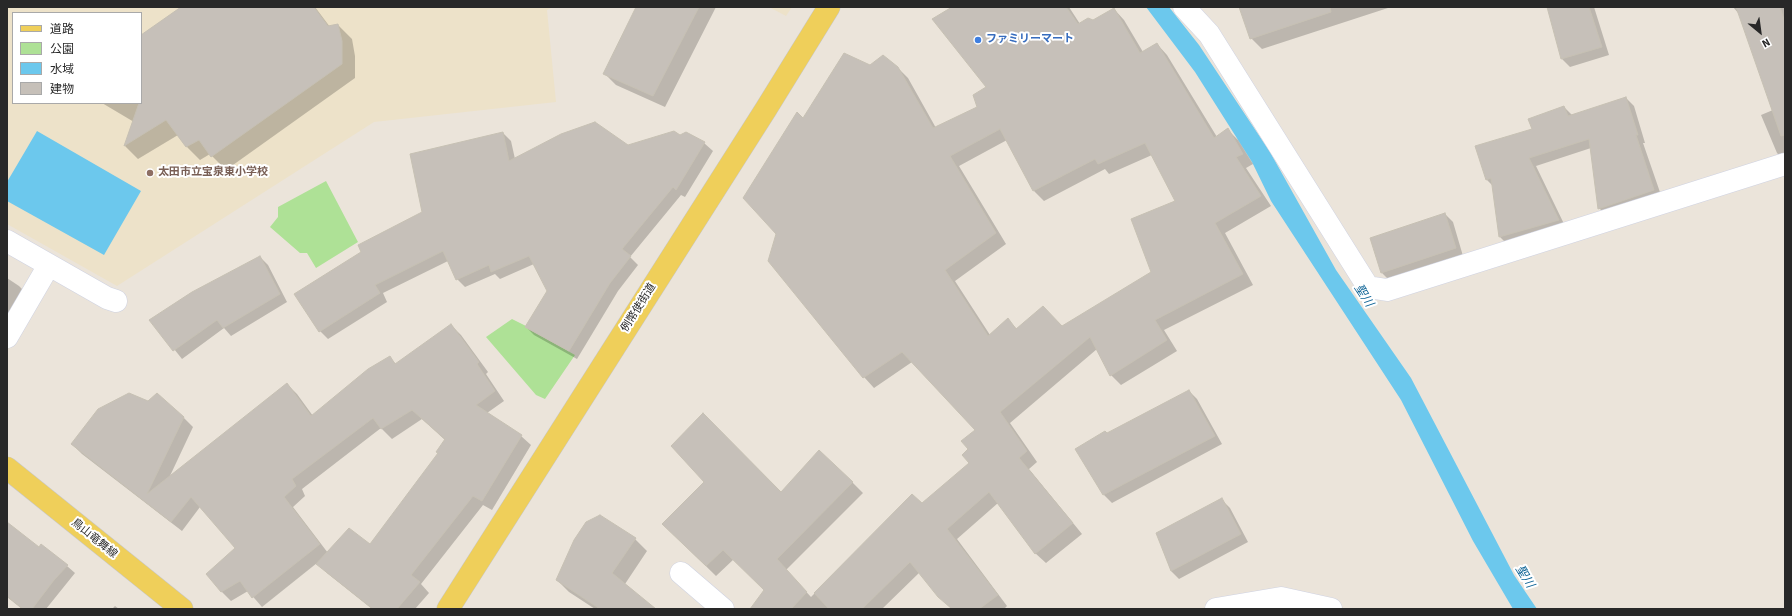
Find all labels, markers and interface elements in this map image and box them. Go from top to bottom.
legend [12,12,142,104]
north arrow [1740,12,1780,52]
text: 道路 [50,21,74,38]
place label: ファミリーマート [986,33,1074,47]
marker: ファミリーマート [973,35,983,45]
text: N [1759,35,1773,51]
text: 公園 [50,41,74,58]
text: 水域 [50,61,74,78]
text: 建物 [50,81,74,98]
place label: 太田市立宝泉東小学校 [158,166,268,180]
marker: 太田市立宝泉東小学校 [145,168,155,178]
street label: 例幣使街道 [619,281,659,335]
water label: 聖川 [1350,282,1376,310]
street label: 鳥山竜舞線 [68,517,120,561]
water label: 聖川 [1512,563,1536,591]

